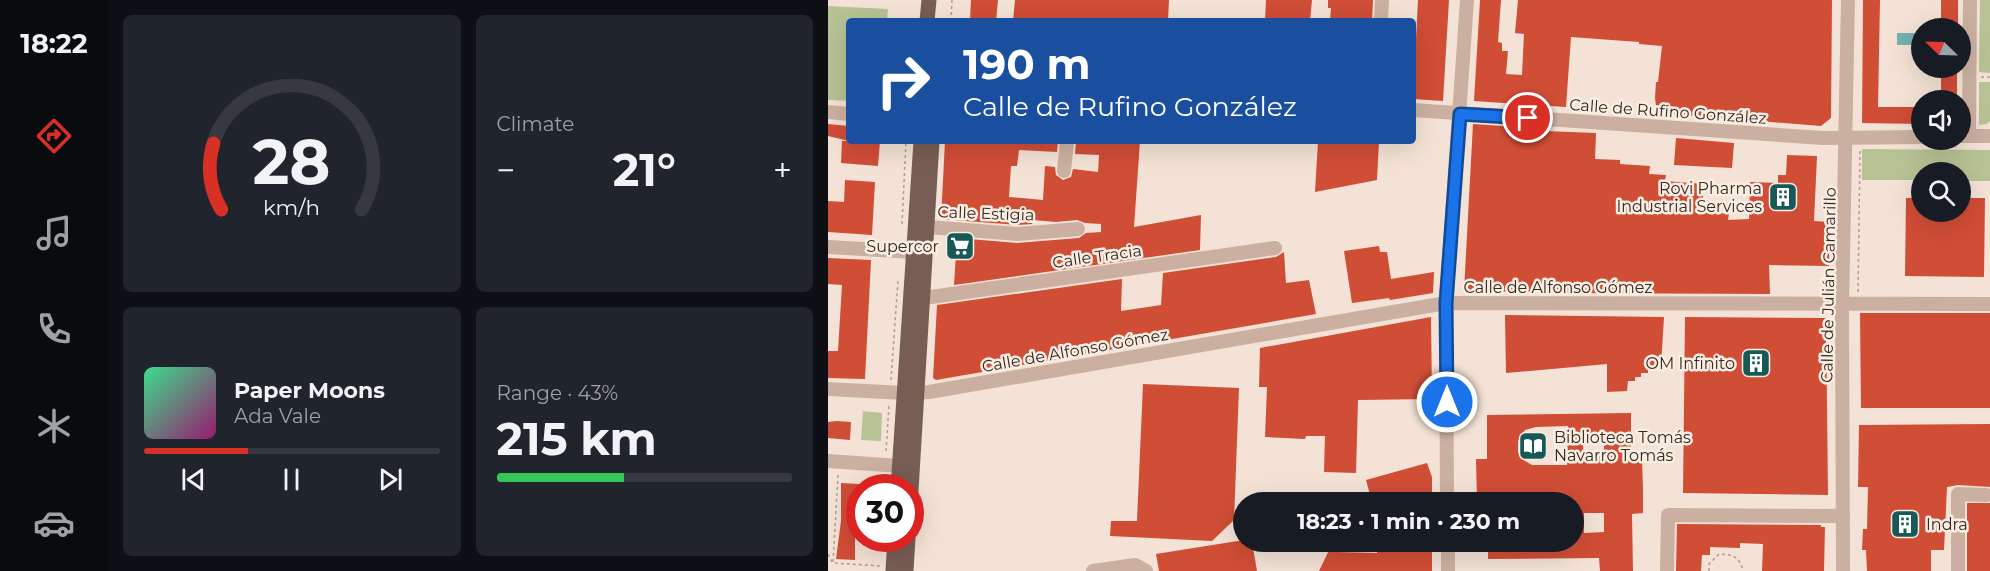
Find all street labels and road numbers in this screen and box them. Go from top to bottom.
street label: Calle de Rufino González [1569,95,1767,128]
street label: Calle de Julián Camarillo [1817,187,1840,383]
street label: Calle Estigia [937,202,1035,225]
street label: Calle Tracia [1051,241,1143,272]
street label: Calle de Alfonso Gómez [1464,278,1652,297]
street label: Calle de Alfonso Gómez [980,325,1170,376]

